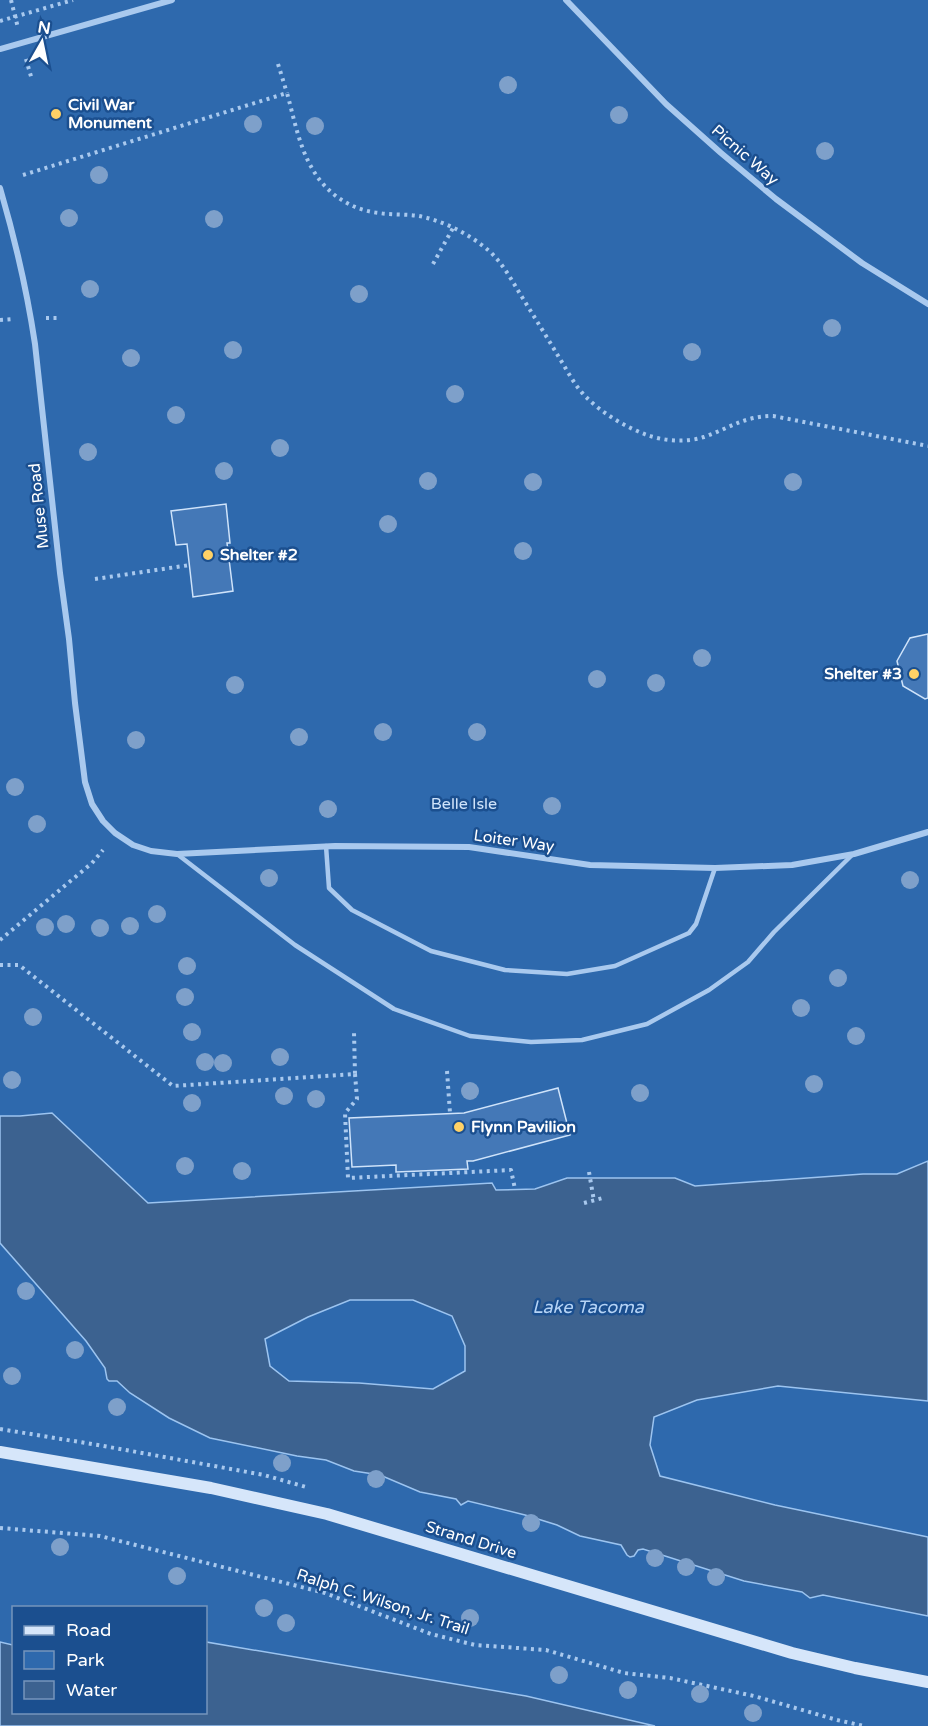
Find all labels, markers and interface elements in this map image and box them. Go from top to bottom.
north arrow [12,12,72,72]
text: N [36,17,52,39]
place label: Civil War Monument [68,95,153,133]
marker: Civil War Monument [49,107,63,121]
street label: Picnic Way [707,120,783,190]
street label: Muse Road [25,462,53,550]
place label: Shelter #2 [220,545,298,565]
marker: Shelter #2 [201,548,215,562]
place label: Shelter #3 [824,664,902,684]
marker: Shelter #3 [907,667,921,681]
park label: Belle Isle [431,794,497,814]
street label: Loiter Way [472,825,556,857]
place label: Flynn Pavilion [471,1117,576,1137]
marker: Flynn Pavilion [452,1120,466,1134]
water label: Lake Tacoma [532,1296,645,1318]
street label: Strand Drive [423,1517,519,1563]
street label: Ralph C. Wilson, Jr. Trail [294,1565,472,1639]
legend [12,1606,207,1714]
text: Road [66,1619,111,1641]
text: Park [66,1649,105,1671]
text: Water [66,1679,117,1701]

